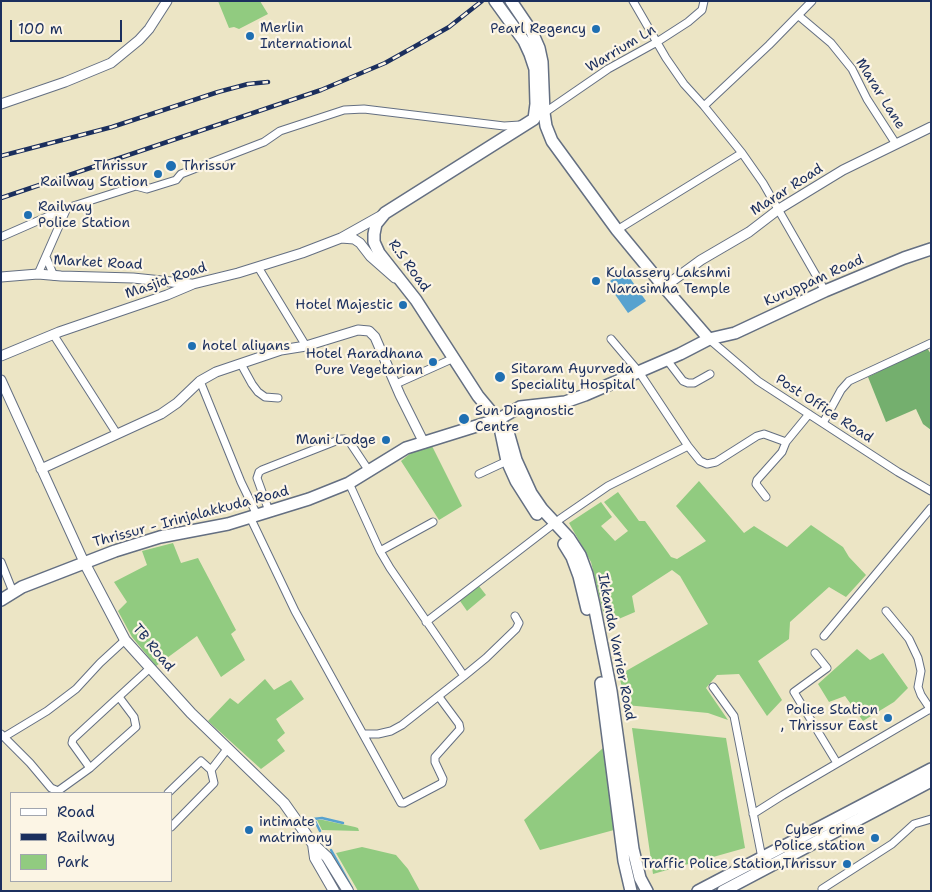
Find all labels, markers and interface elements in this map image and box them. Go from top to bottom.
scale bar [12,10,125,42]
text: 100 m [18,19,63,39]
place label: Merlin International [260,20,352,52]
place label: Pearl Regency [490,21,586,37]
street label: Warrium Ln [583,22,659,76]
marker: Pearl Regency [590,23,602,35]
marker: Merlin International [244,30,256,42]
street label: Marar Lane [852,56,908,132]
place label: Thrissur Railway Station [40,158,148,190]
place label: Thrissur [182,158,236,174]
marker: Thrissur [164,159,178,173]
street label: Marar Road [748,160,826,220]
marker: Thrissur Railway Station [152,168,164,180]
place label: Railway Police Station [38,199,130,232]
marker: Railway Police Station [22,209,34,221]
street label: R.S Road [384,237,434,295]
street label: Market Road [53,252,143,274]
street label: Kuruppam Road [762,252,866,310]
street label: Masjid Road [123,259,209,303]
place label: Kulassery Lakshmi Narasimha Temple [606,265,731,298]
marker: Kulassery Lakshmi Narasimha Temple [590,275,602,287]
place label: Hotel Majestic [295,297,393,313]
marker: Hotel Majestic [397,299,409,311]
place label: hotel aliyans [202,338,290,354]
marker: hotel aliyans [186,340,198,352]
place label: Hotel Aaradhana Pure Vegetarian [306,346,423,378]
marker: Hotel Aaradhana Pure Vegetarian [427,356,439,368]
place label: Sitaram Ayurveda Speciality Hospital [511,361,635,394]
marker: Sitaram Ayurveda Speciality Hospital [493,370,507,384]
street label: Post Office Road [772,371,876,447]
place label: Sun Diagnostic Centre [475,403,574,436]
marker: Sun Diagnostic Centre [457,412,471,426]
place label: Mani Lodge [296,432,376,448]
marker: Mani Lodge [380,434,392,446]
street label: Thrissur - Irinjalakkuda Road [91,483,291,551]
street label: Ikkanda Varrier Road [593,572,639,722]
street label: TB Road [128,621,178,675]
place label: Police Station , Thrissur East [781,702,878,734]
marker: Police Station , Thrissur East [882,712,894,724]
legend [10,792,172,882]
text: Road [57,802,95,822]
place label: intimate matrimony [259,814,332,846]
place label: Cyber crime Police station [774,822,865,854]
marker: intimate matrimony [243,824,255,836]
text: Railway [57,827,115,847]
marker: Cyber crime Police station [869,832,881,844]
text: Park [57,852,89,872]
place label: Traffic Police Station,Thrissur [641,856,837,872]
marker: Traffic Police Station,Thrissur [841,858,853,870]

